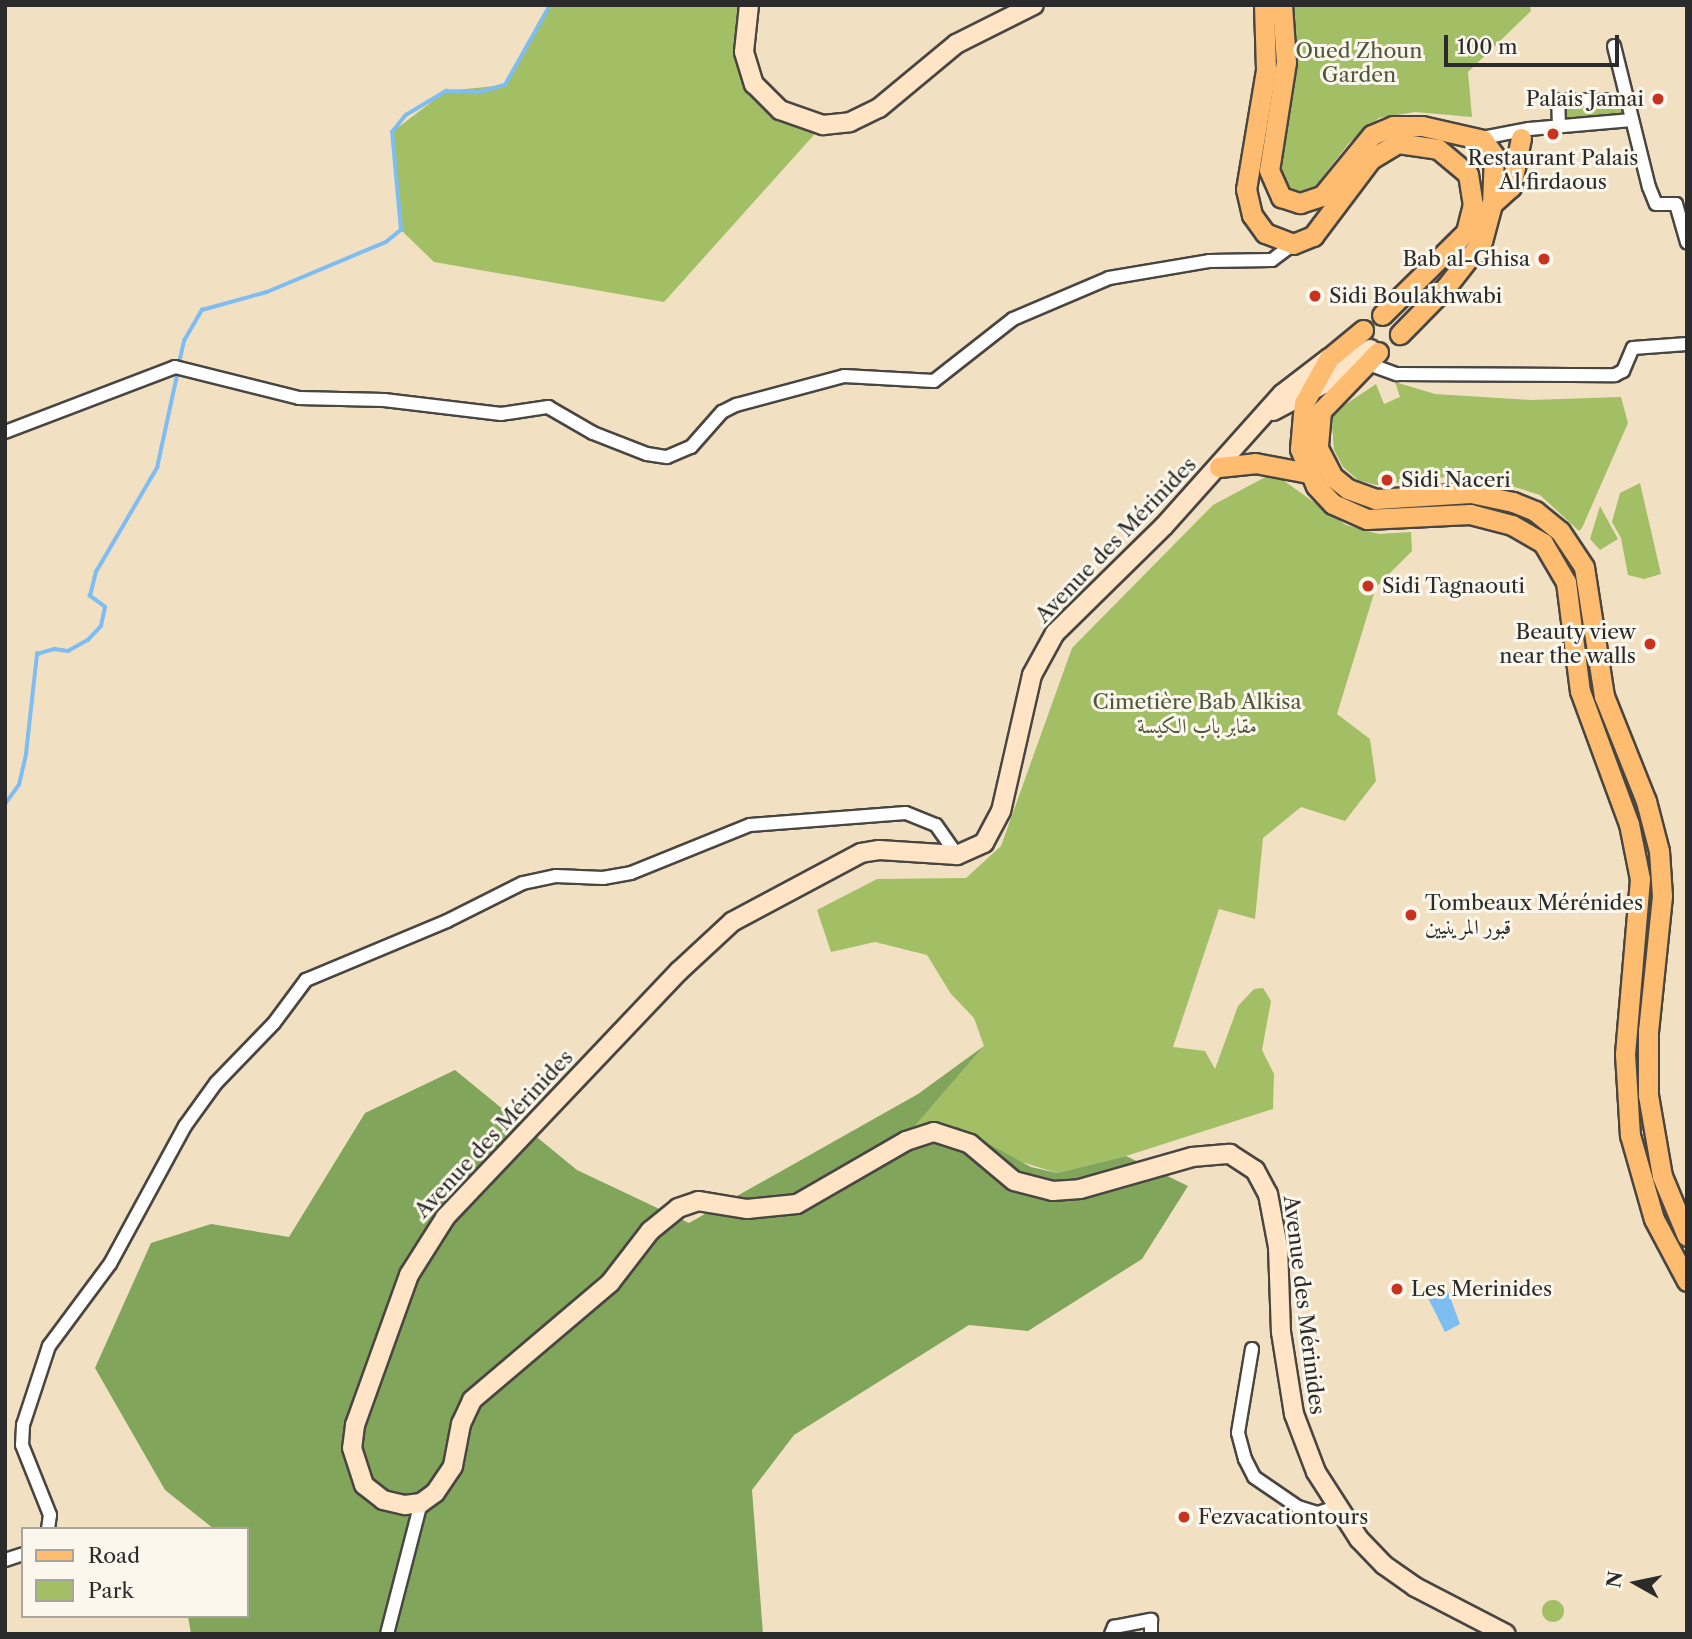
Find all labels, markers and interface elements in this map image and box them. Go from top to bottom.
scale bar [1447,21,1622,65]
text: 100 m [1457,34,1518,59]
park label: Oued Zhoun Garden [1296,38,1422,88]
place label: Palais Jamai [1526,86,1644,112]
marker: Palais Jamai [1650,91,1666,107]
marker: Restaurant Palais Al firdaous [1545,126,1561,142]
place label: Restaurant Palais Al firdaous [1468,145,1638,195]
place label: Bab al-Ghisa [1402,246,1530,272]
marker: Bab al-Ghisa [1536,251,1552,267]
place label: Sidi Boulakhwabi [1329,283,1502,309]
marker: Sidi Boulakhwabi [1307,288,1323,304]
street label: Avenue des Mérinides [1030,452,1202,628]
place label: Sidi Naceri [1401,467,1511,493]
marker: Sidi Naceri [1379,472,1395,488]
place label: Sidi Tagnaouti [1382,573,1525,599]
marker: Sidi Tagnaouti [1360,578,1376,594]
place label: Beauty view near the walls [1498,619,1636,669]
marker: Beauty view near the walls [1642,636,1658,652]
park label: Cimetière Bab Alkisa مقابر باب الكيسة [1092,689,1302,739]
place label: Tombeaux Mérénides قبور المرينيين [1425,890,1643,940]
marker: Tombeaux Mérénides قبور المرينيين [1403,907,1419,923]
street label: Avenue des Mérinides [410,1045,578,1223]
street label: Avenue des Mérinides [1278,1194,1330,1416]
place label: Les Merinides [1411,1276,1552,1302]
marker: Les Merinides [1389,1281,1405,1297]
place label: Fezvacationtours [1198,1504,1368,1530]
marker: Fezvacationtours [1176,1509,1192,1525]
legend [21,1527,248,1618]
text: Road [88,1543,140,1568]
north arrow [1601,1548,1671,1618]
text: N [1602,1570,1627,1590]
text: Park [88,1578,134,1603]

